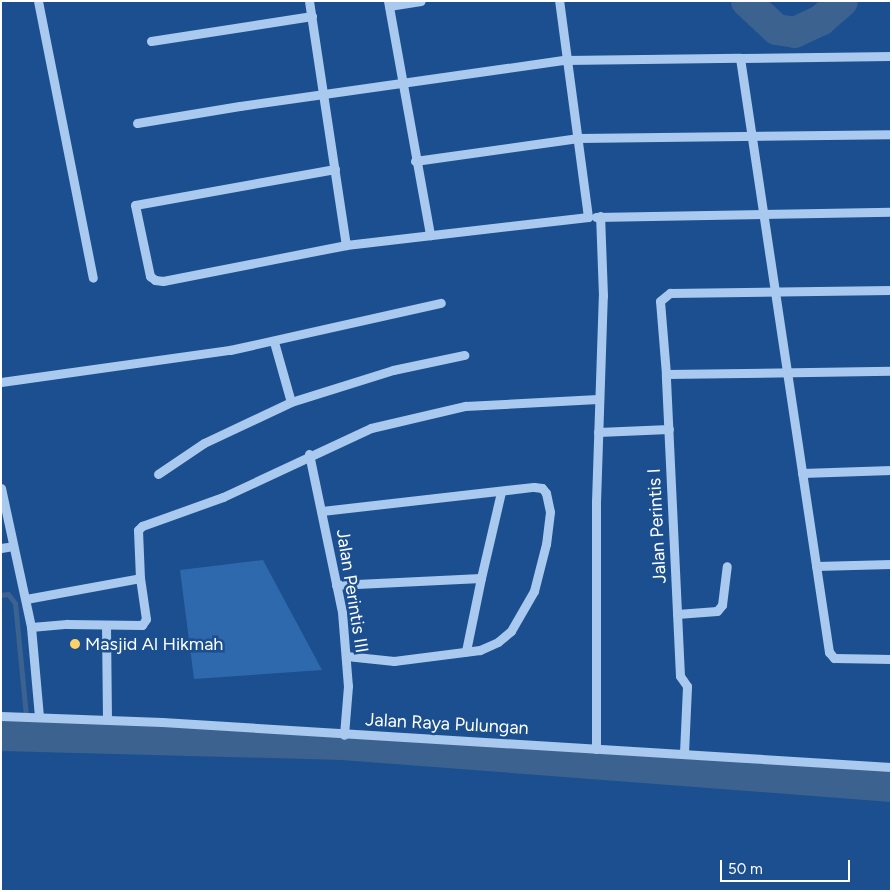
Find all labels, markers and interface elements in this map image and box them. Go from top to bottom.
street label: Jalan Perintis I [643,468,671,584]
street label: Jalan Perintis III [332,528,372,654]
place label: Masjid Al Hikmah [85,633,223,655]
marker: Masjid Al Hikmah [69,638,81,650]
street label: Jalan Raya Pulungan [365,709,529,739]
scale bar [722,850,852,882]
text: 50 m [728,860,763,878]

